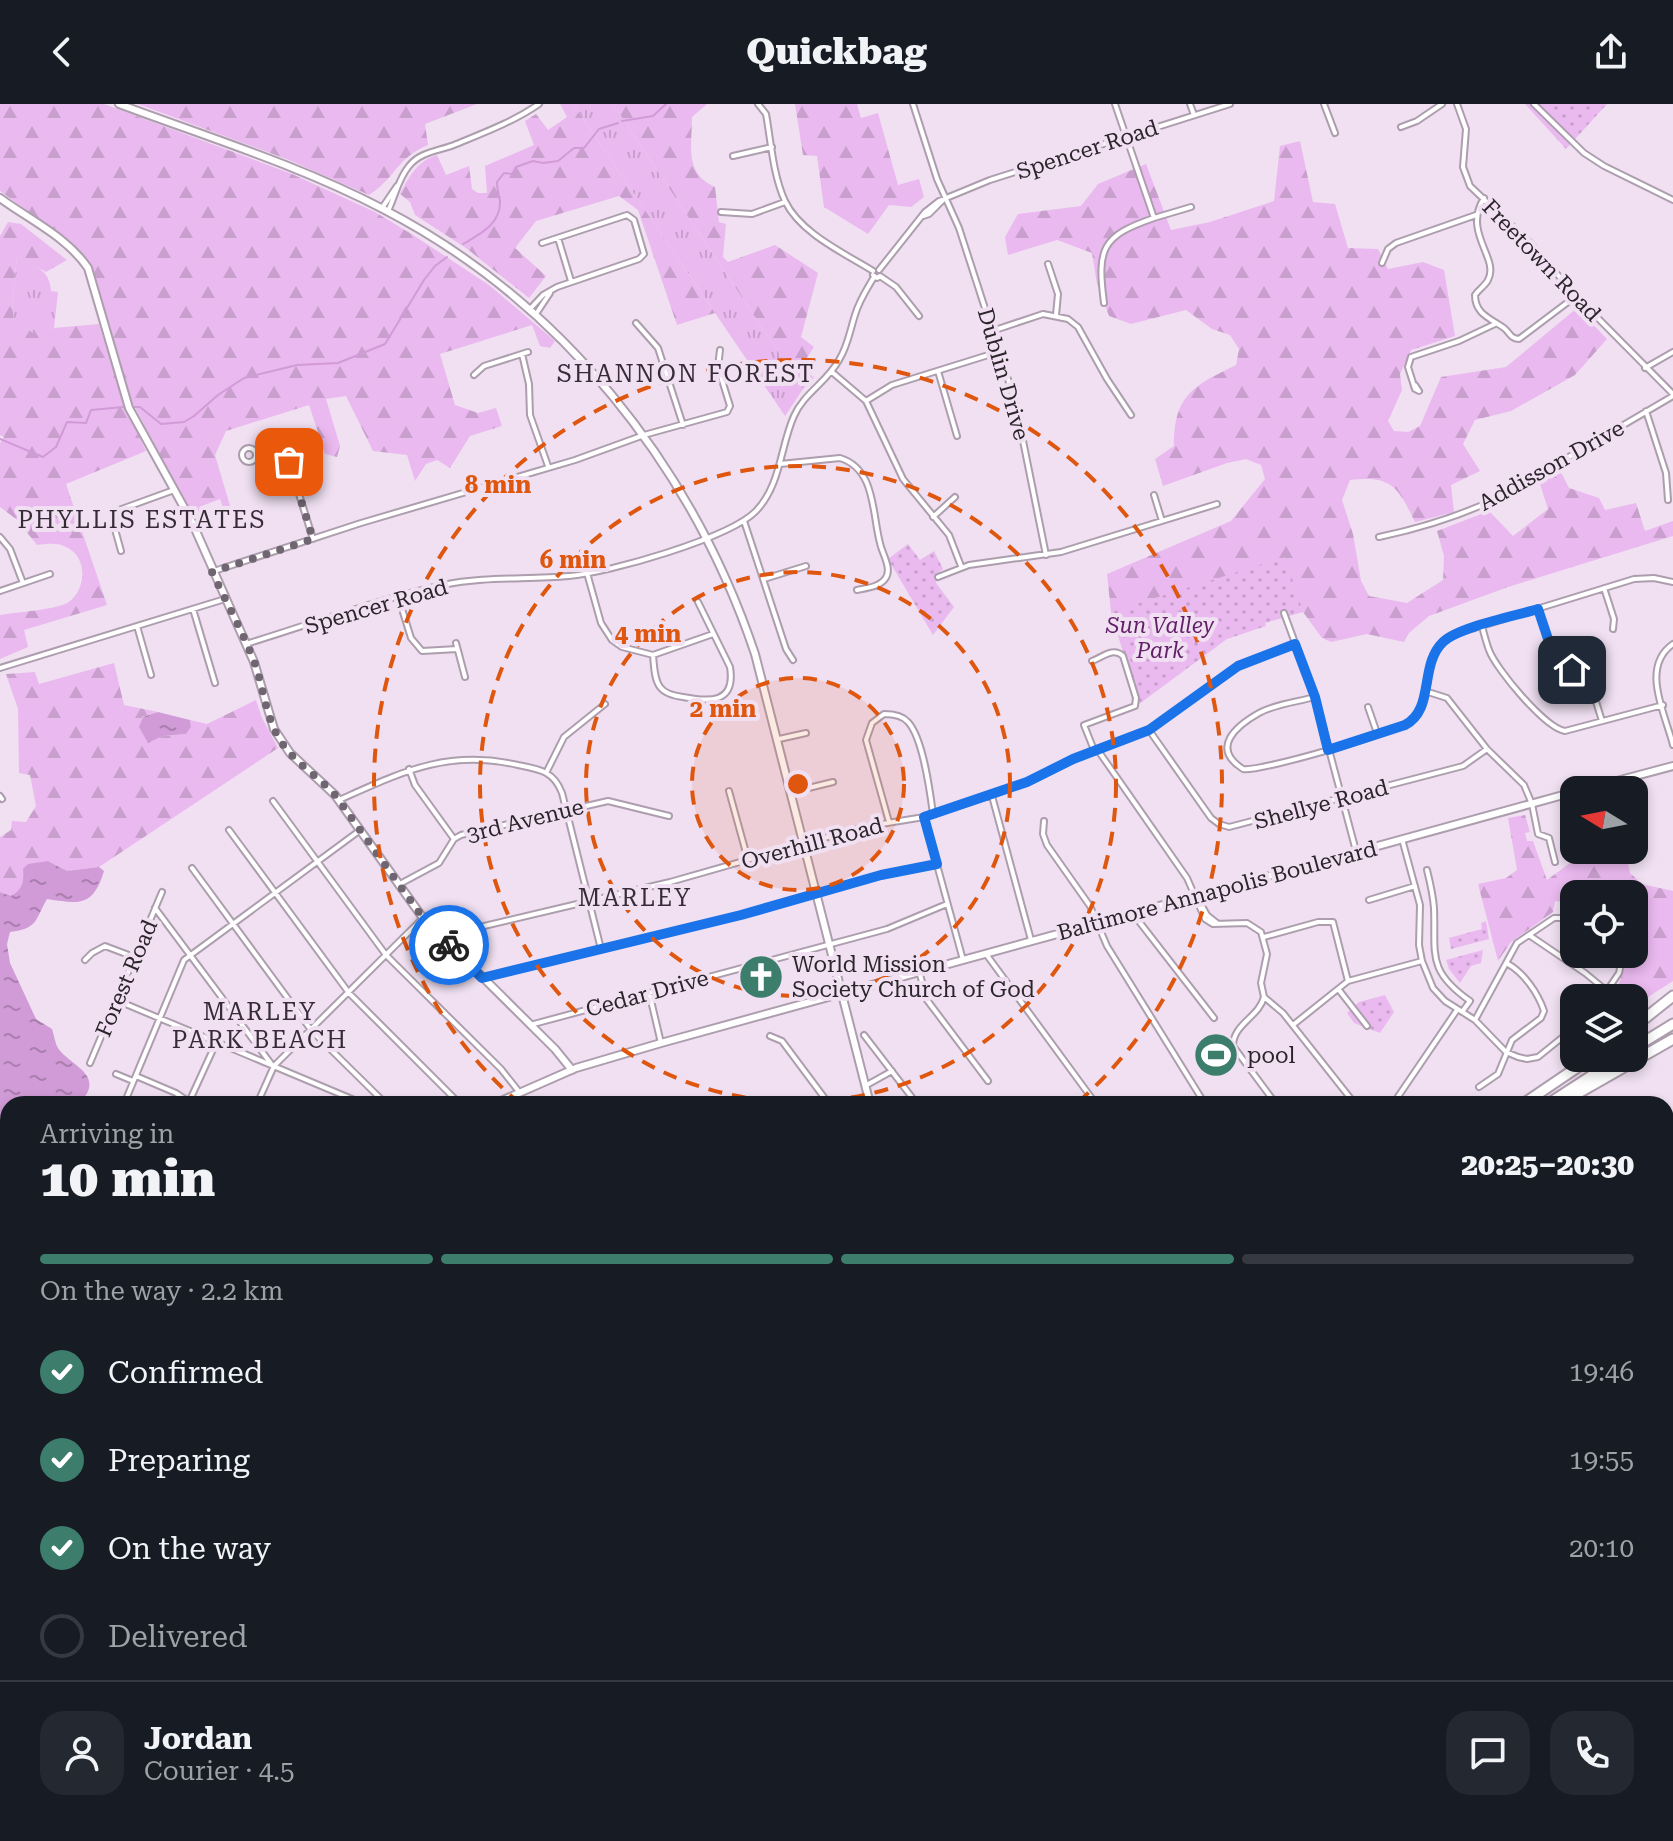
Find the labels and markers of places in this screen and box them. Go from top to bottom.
pin [255,428,323,496]
pin [1538,636,1606,704]
centre of rings [784,770,812,798]
place label: World Mission Society Church of God [792,952,1035,1002]
church icon: World Mission Society Church of God [737,953,785,1001]
sports icon: pool [1192,1031,1240,1079]
place label: pool [1247,1043,1295,1068]

